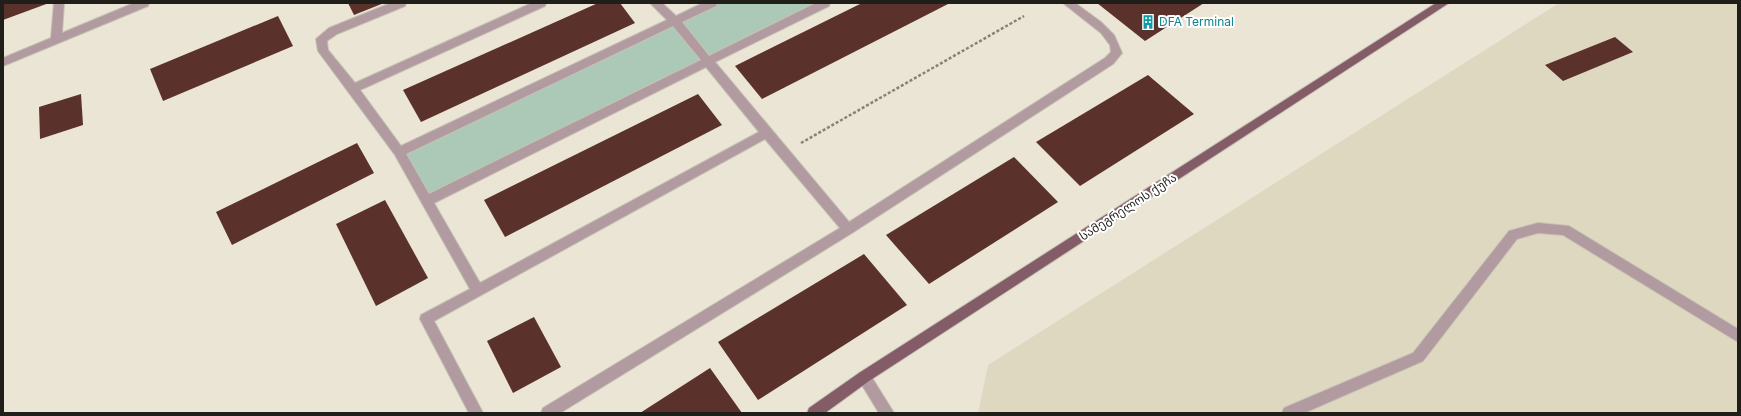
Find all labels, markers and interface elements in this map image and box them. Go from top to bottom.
building icon: DFA Terminal [1140,14,1156,30]
place label: DFA Terminal [1159,14,1234,29]
street label: სამეგრელოს ქუჩა [1076,170,1180,244]

